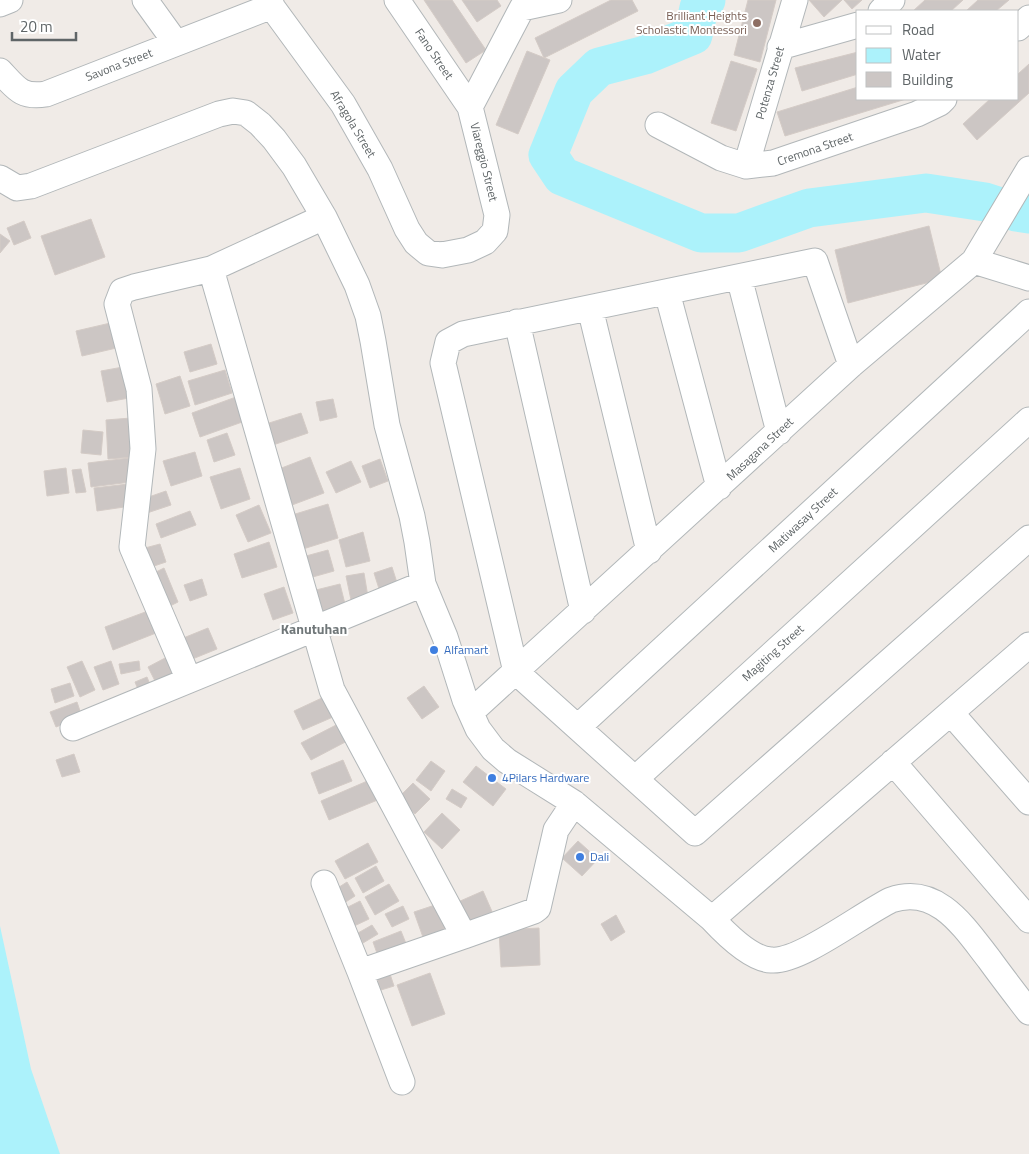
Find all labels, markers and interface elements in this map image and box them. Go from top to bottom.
place label: Brilliant Heights Scholastic Montessori [636,6,747,39]
scale bar [12,10,76,42]
legend [856,10,1019,100]
text: 20 m [20,15,53,38]
marker: Brilliant Heights Scholastic Montessori [751,17,763,29]
text: Road [902,18,934,41]
street label: Fano Street [410,24,459,84]
street label: Savona Street [83,43,156,86]
street label: Potenza Street [750,43,789,122]
text: Water [902,43,941,66]
text: Building [902,68,953,91]
street label: Afragola Street [326,86,382,162]
street label: Viareggio Street [466,120,504,204]
street label: Cremona Street [774,126,856,170]
street label: Masagana Street [722,412,798,485]
street label: Matiwasay Street [764,482,842,557]
district label: Kanutuhan [281,618,347,639]
street label: Magiting Street [737,619,809,686]
place label: Alfamart [444,640,489,659]
marker: Alfamart [428,644,440,656]
place label: 4Pilars Hardware [502,768,589,787]
marker: 4Pilars Hardware [486,772,498,784]
place label: Dali [590,847,609,866]
marker: Dali [574,851,586,863]

